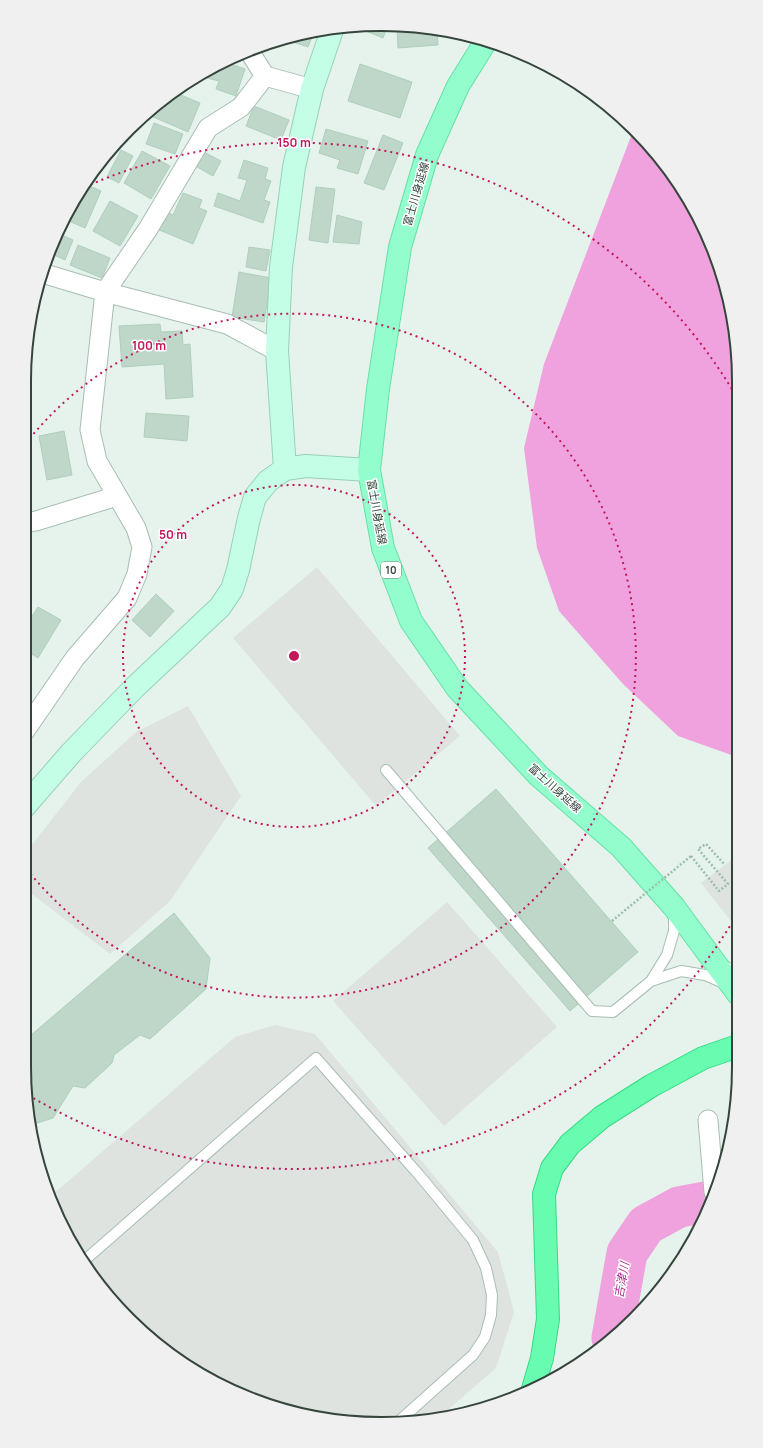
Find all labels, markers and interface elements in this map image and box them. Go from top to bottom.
text: 150 m [277,134,311,151]
street label: 富士川身延線 [399,160,432,228]
text: 100 m [132,337,166,354]
street label: 富士川身延線 [364,478,391,546]
text: 50 m [159,526,187,543]
road number: 10 [381,562,401,578]
centre of rings [287,649,301,663]
street label: 富士川身延線 [526,760,585,815]
water label: 吉津川 [610,1259,633,1299]

